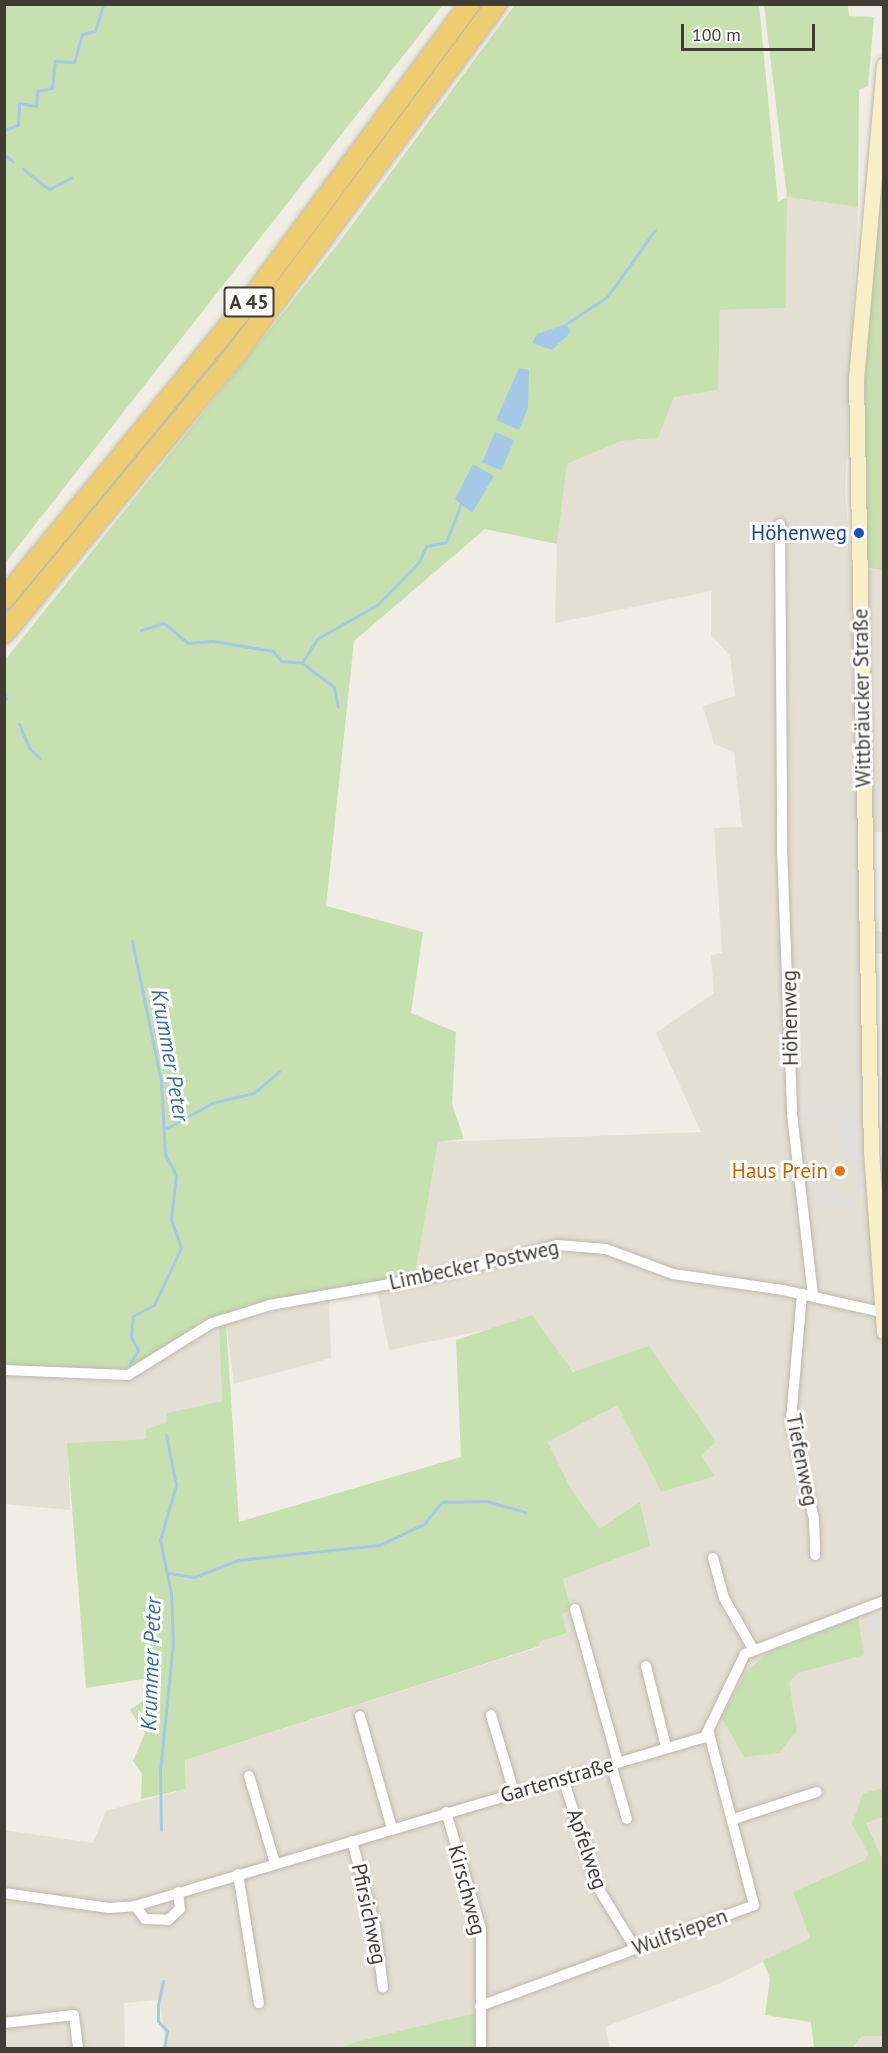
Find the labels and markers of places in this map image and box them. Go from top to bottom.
place label: Höhenweg [751,520,847,546]
marker: Höhenweg [852,526,866,540]
place label: Haus Prein [732,1158,828,1184]
marker: Haus Prein [833,1164,847,1178]

